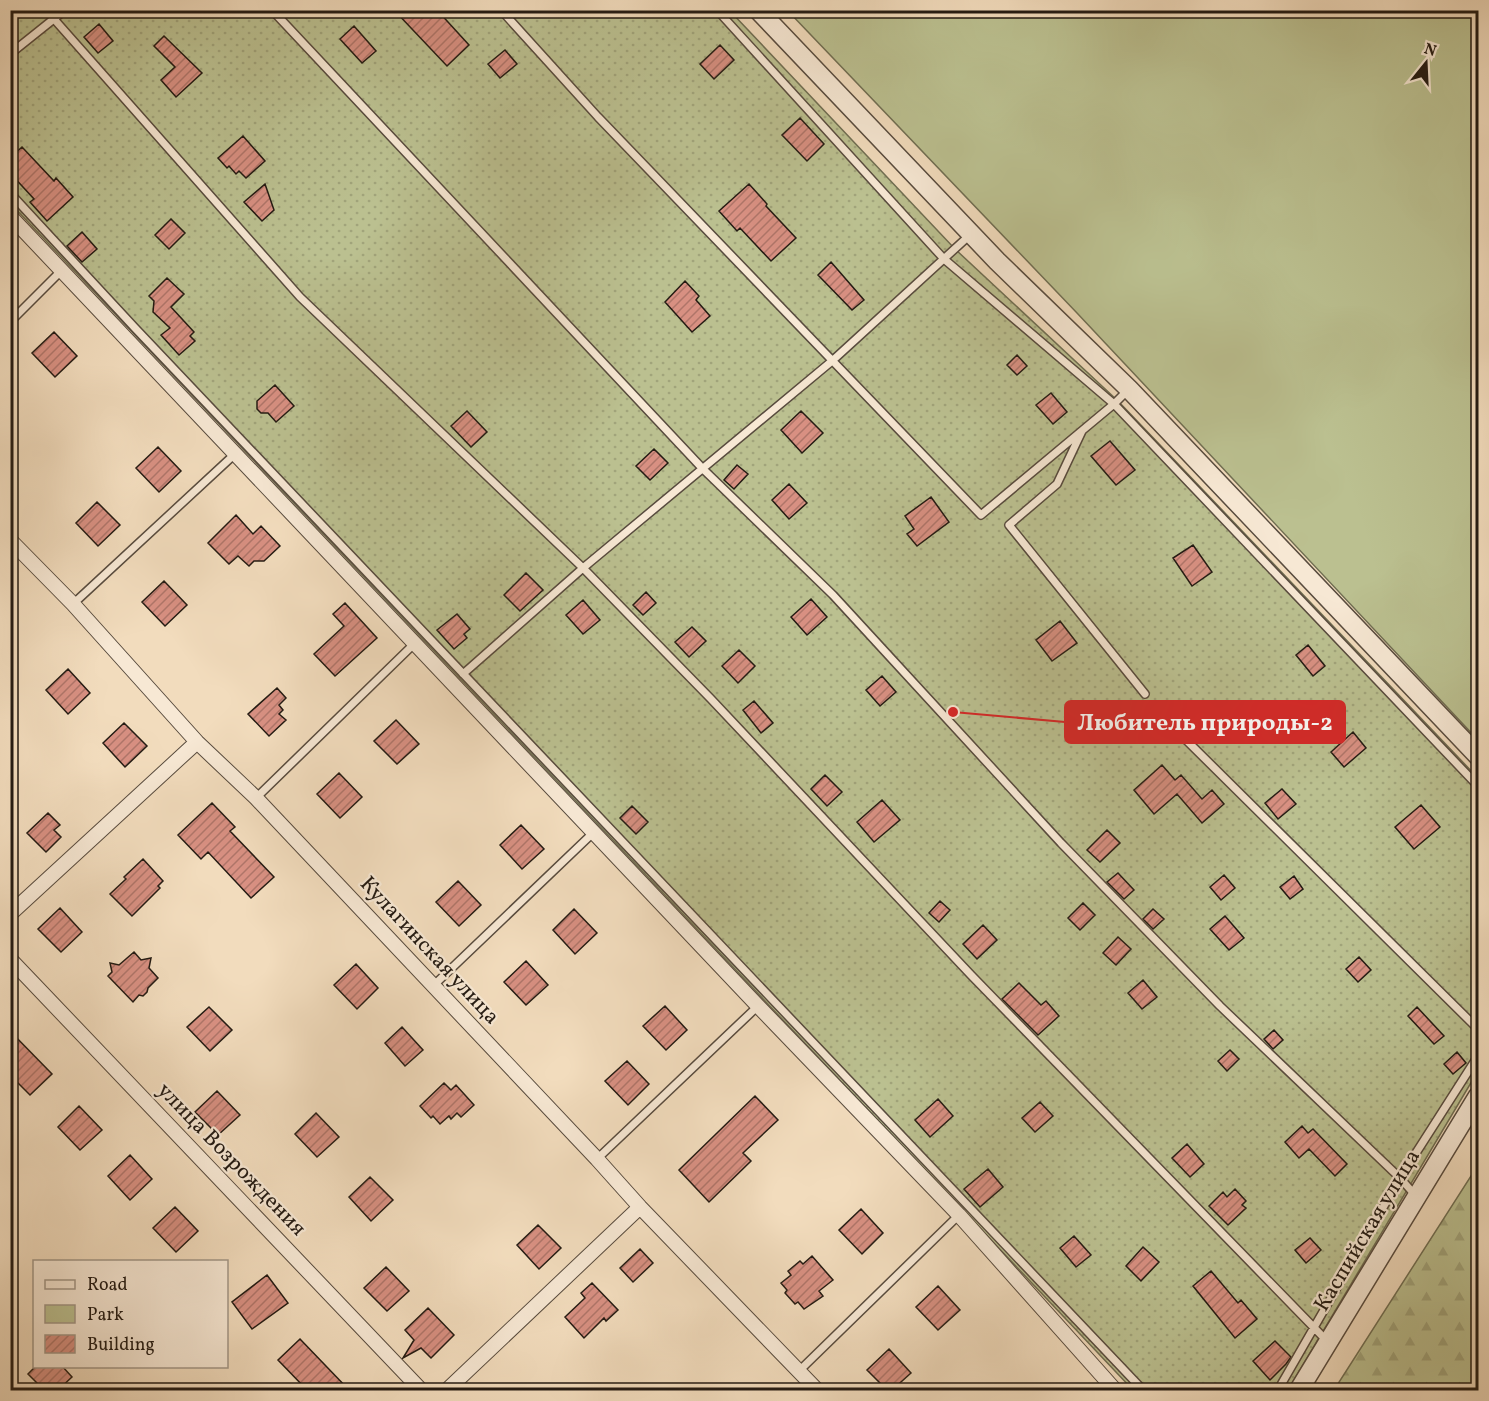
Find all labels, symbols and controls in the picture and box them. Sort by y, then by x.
north arrow [1396,33,1456,93]
text: N [1421,38,1439,63]
callout: Любитель природы-2 [1065,701,1345,743]
text: Любитель природы-2 [1077,707,1333,741]
street label: Кулагинская улица [352,870,506,1032]
street label: улица Возрождения [149,1076,313,1244]
street label: Каспийская улица [1307,1144,1429,1318]
legend [33,1260,228,1368]
text: Road [87,1273,128,1298]
text: Park [87,1303,124,1328]
text: Building [87,1333,155,1358]

